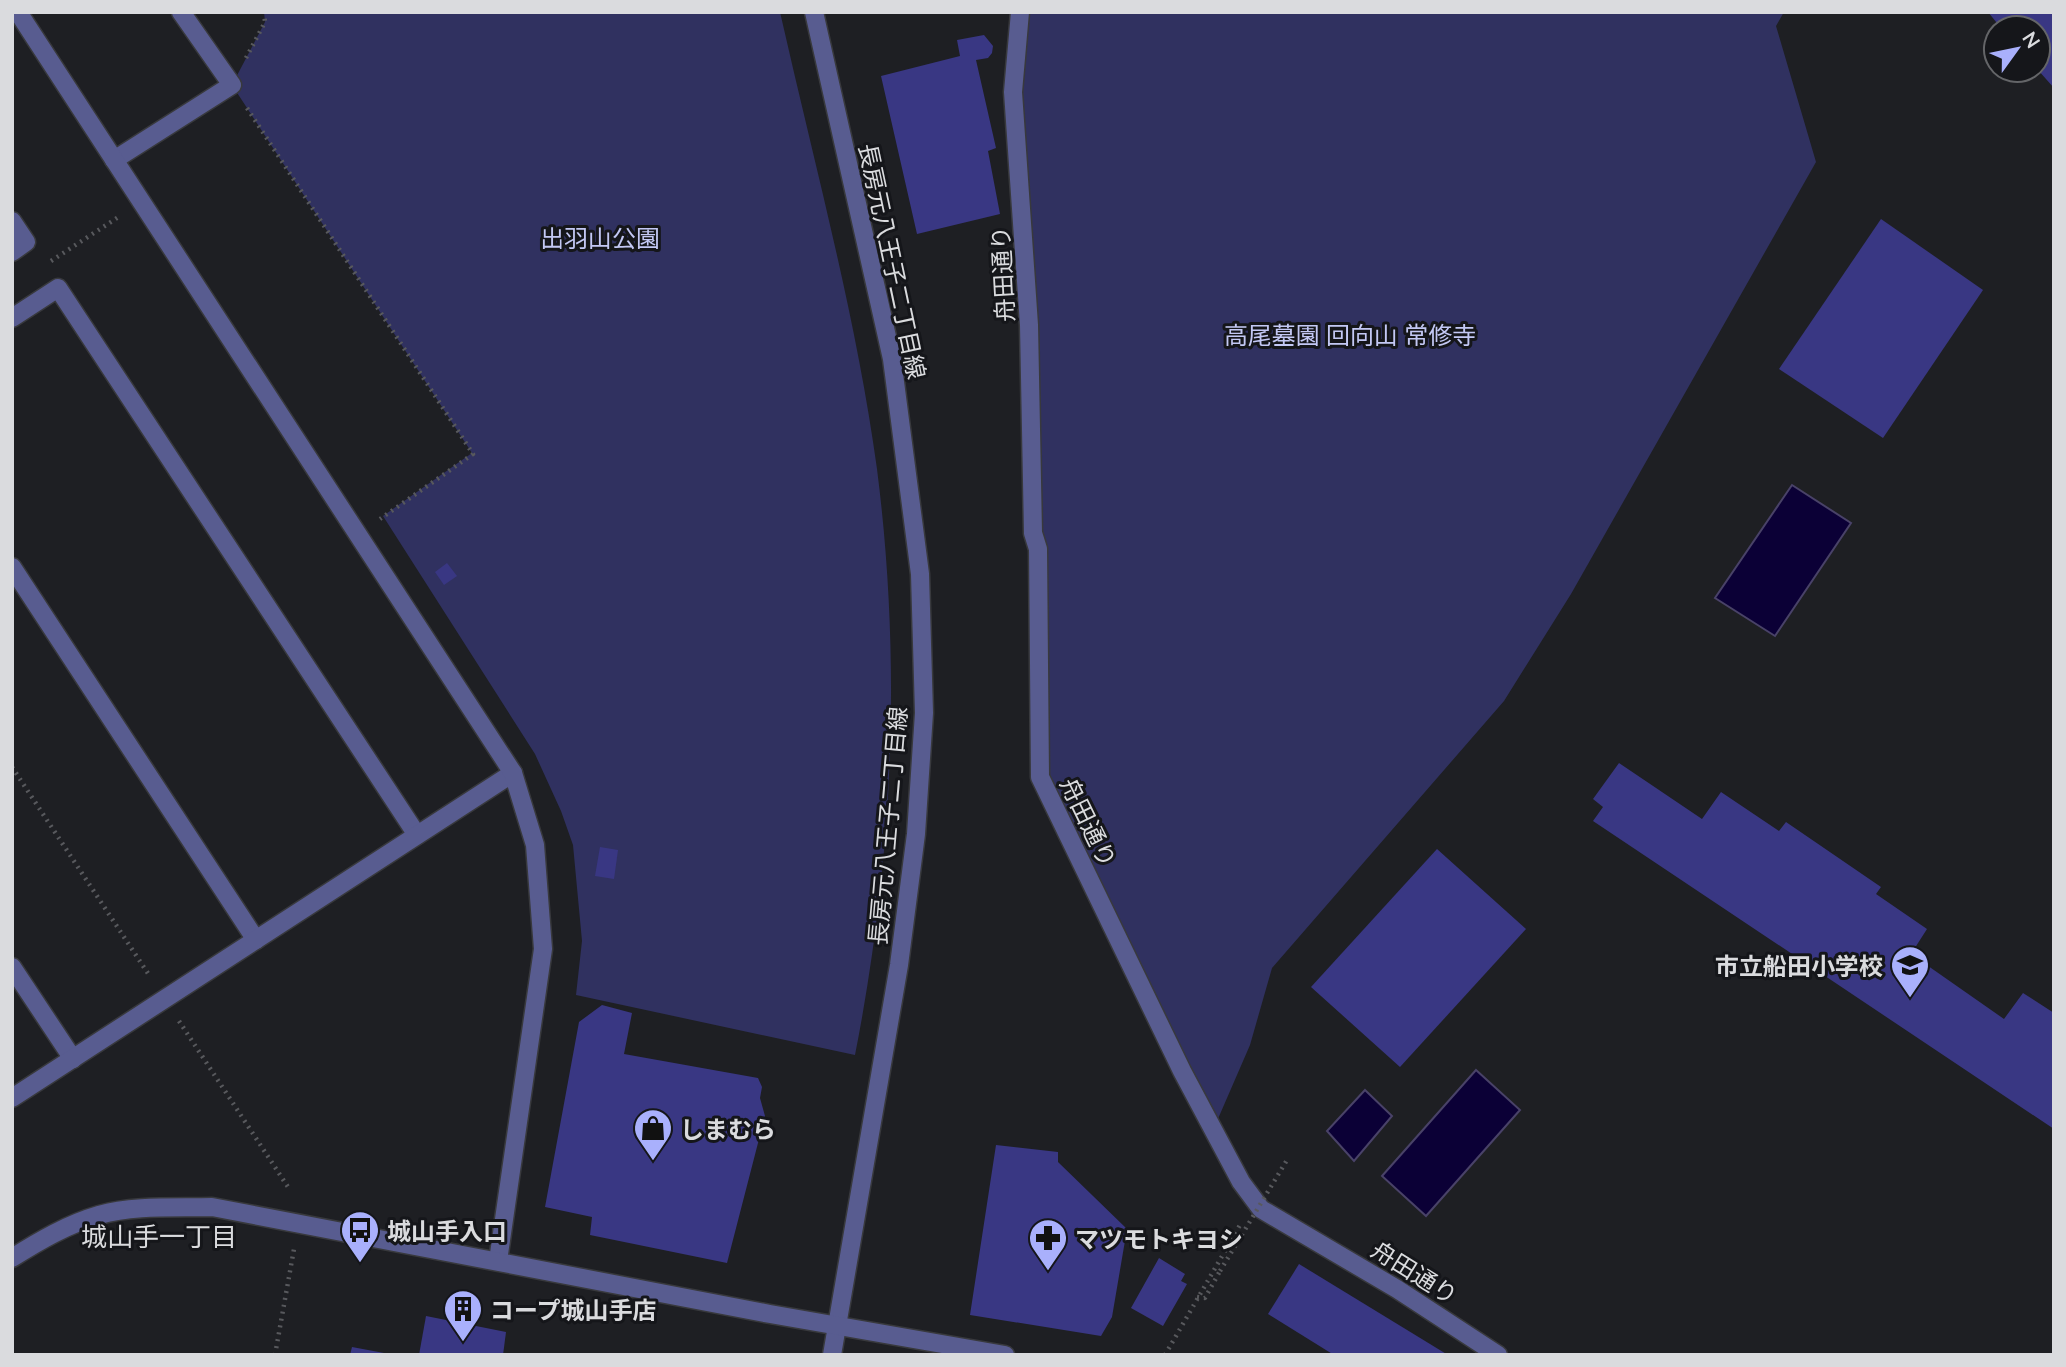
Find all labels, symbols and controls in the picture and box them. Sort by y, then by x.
north arrow [1982,14,2052,84]
text: N [2018,27,2045,52]
street label: 長房元八王子二丁目線 [854,141,932,381]
park label: 出羽山公園 [540,223,660,252]
street label: 舟田通り [985,225,1019,323]
park label: 高尾墓園 回向山 常修寺 [1224,320,1476,349]
street label: 長房元八王子二丁目線 [862,705,912,947]
street label: 舟田通り [1055,773,1123,871]
school or university icon: 市立船田小学校 [1889,944,1931,999]
place label: 市立船田小学校 [1715,951,1883,980]
shop icon: しまむら [632,1107,674,1162]
place label: しまむら [680,1114,776,1143]
bus stop icon: 城山手入口 [339,1209,381,1264]
place label: 城山手入口 [387,1216,507,1245]
pharmacy icon: マツモトキヨシ [1027,1217,1069,1272]
district label: 城山手一丁目 [81,1220,237,1252]
place label: マツモトキヨシ [1075,1224,1243,1253]
street label: 舟田通り [1367,1234,1463,1310]
building icon: コープ城山手店 [442,1288,484,1343]
place label: コープ城山手店 [490,1295,657,1324]

